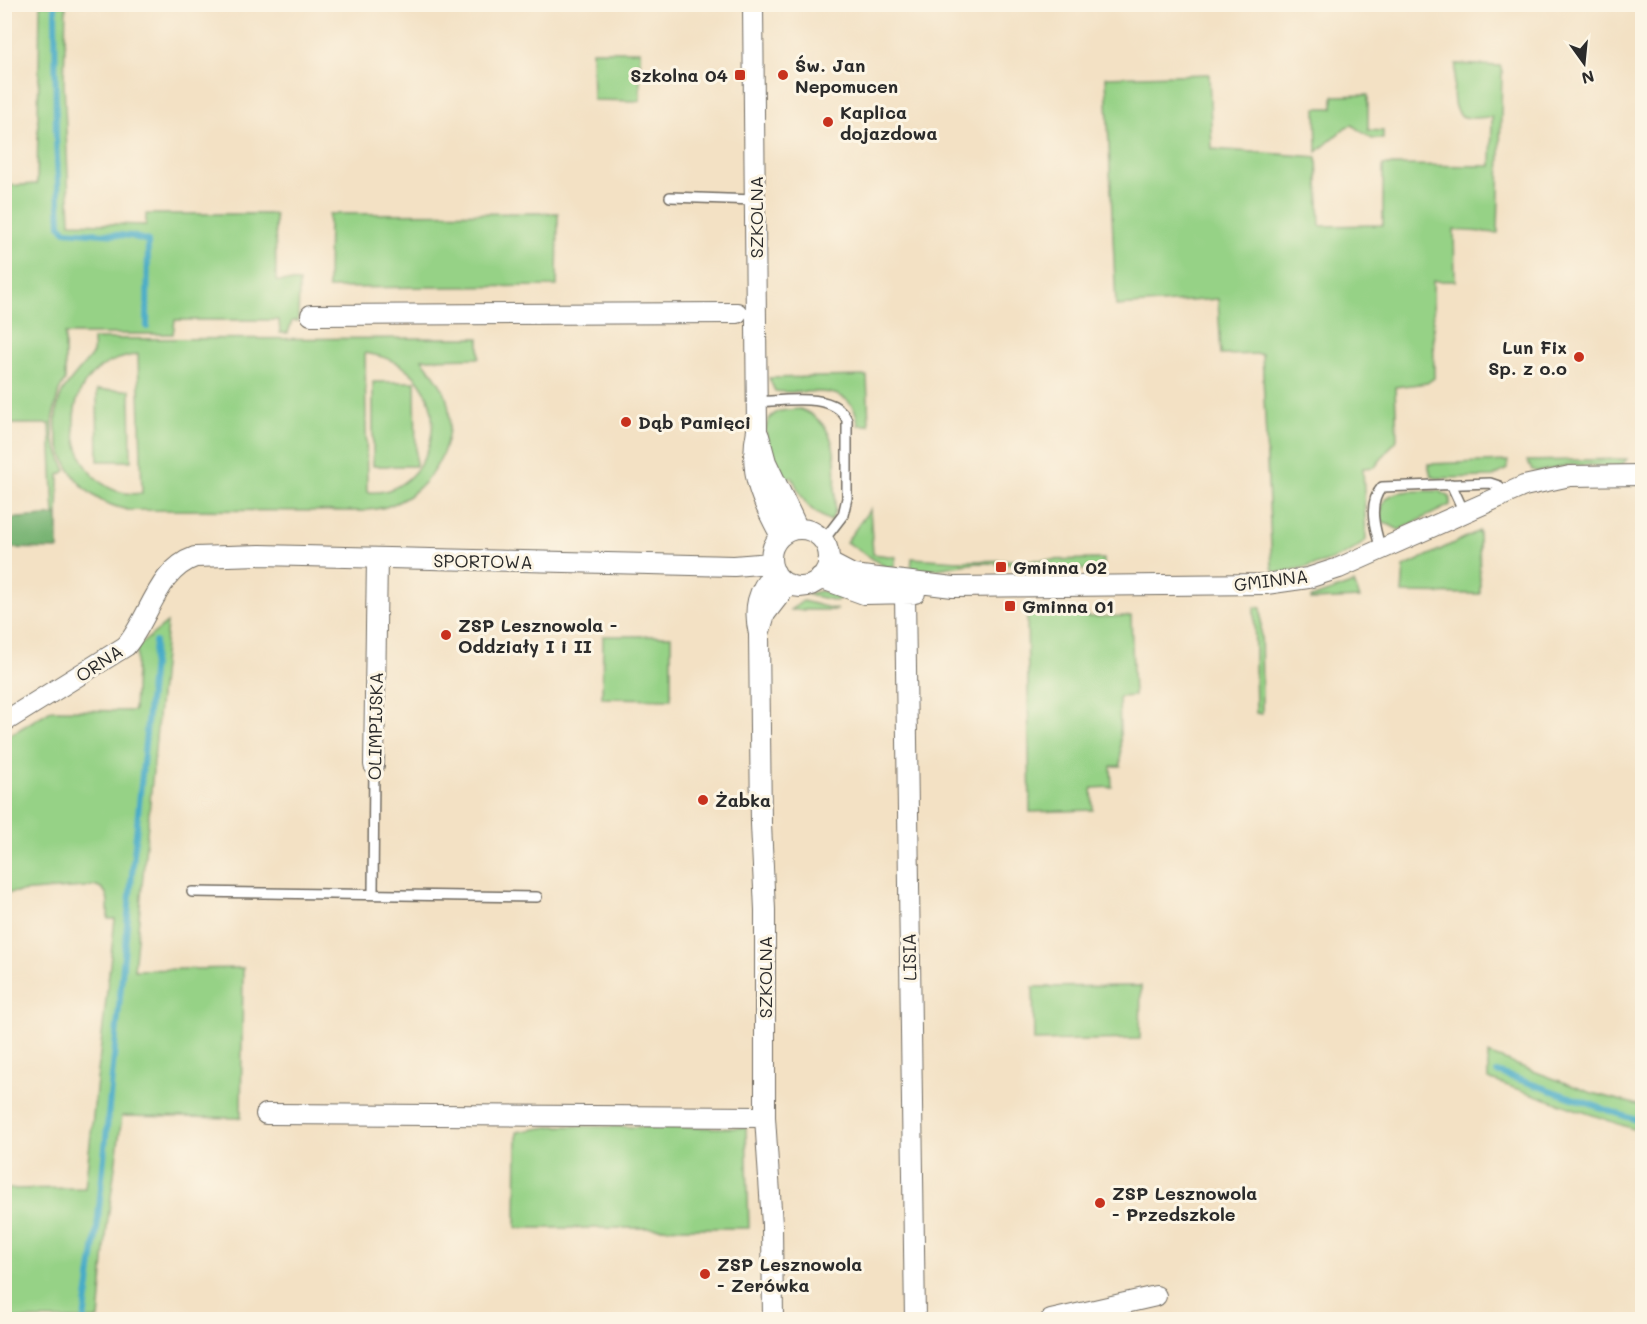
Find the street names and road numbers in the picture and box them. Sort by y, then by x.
street label: SZKOLNA [744,176,768,258]
street label: SPORTOWA [433,548,533,574]
street label: GMINNA [1233,564,1309,596]
street label: ORNA [71,639,127,687]
street label: OLIMPIJSKA [362,672,388,780]
street label: LISIA [897,933,921,981]
street label: SZKOLNA [753,936,777,1018]

